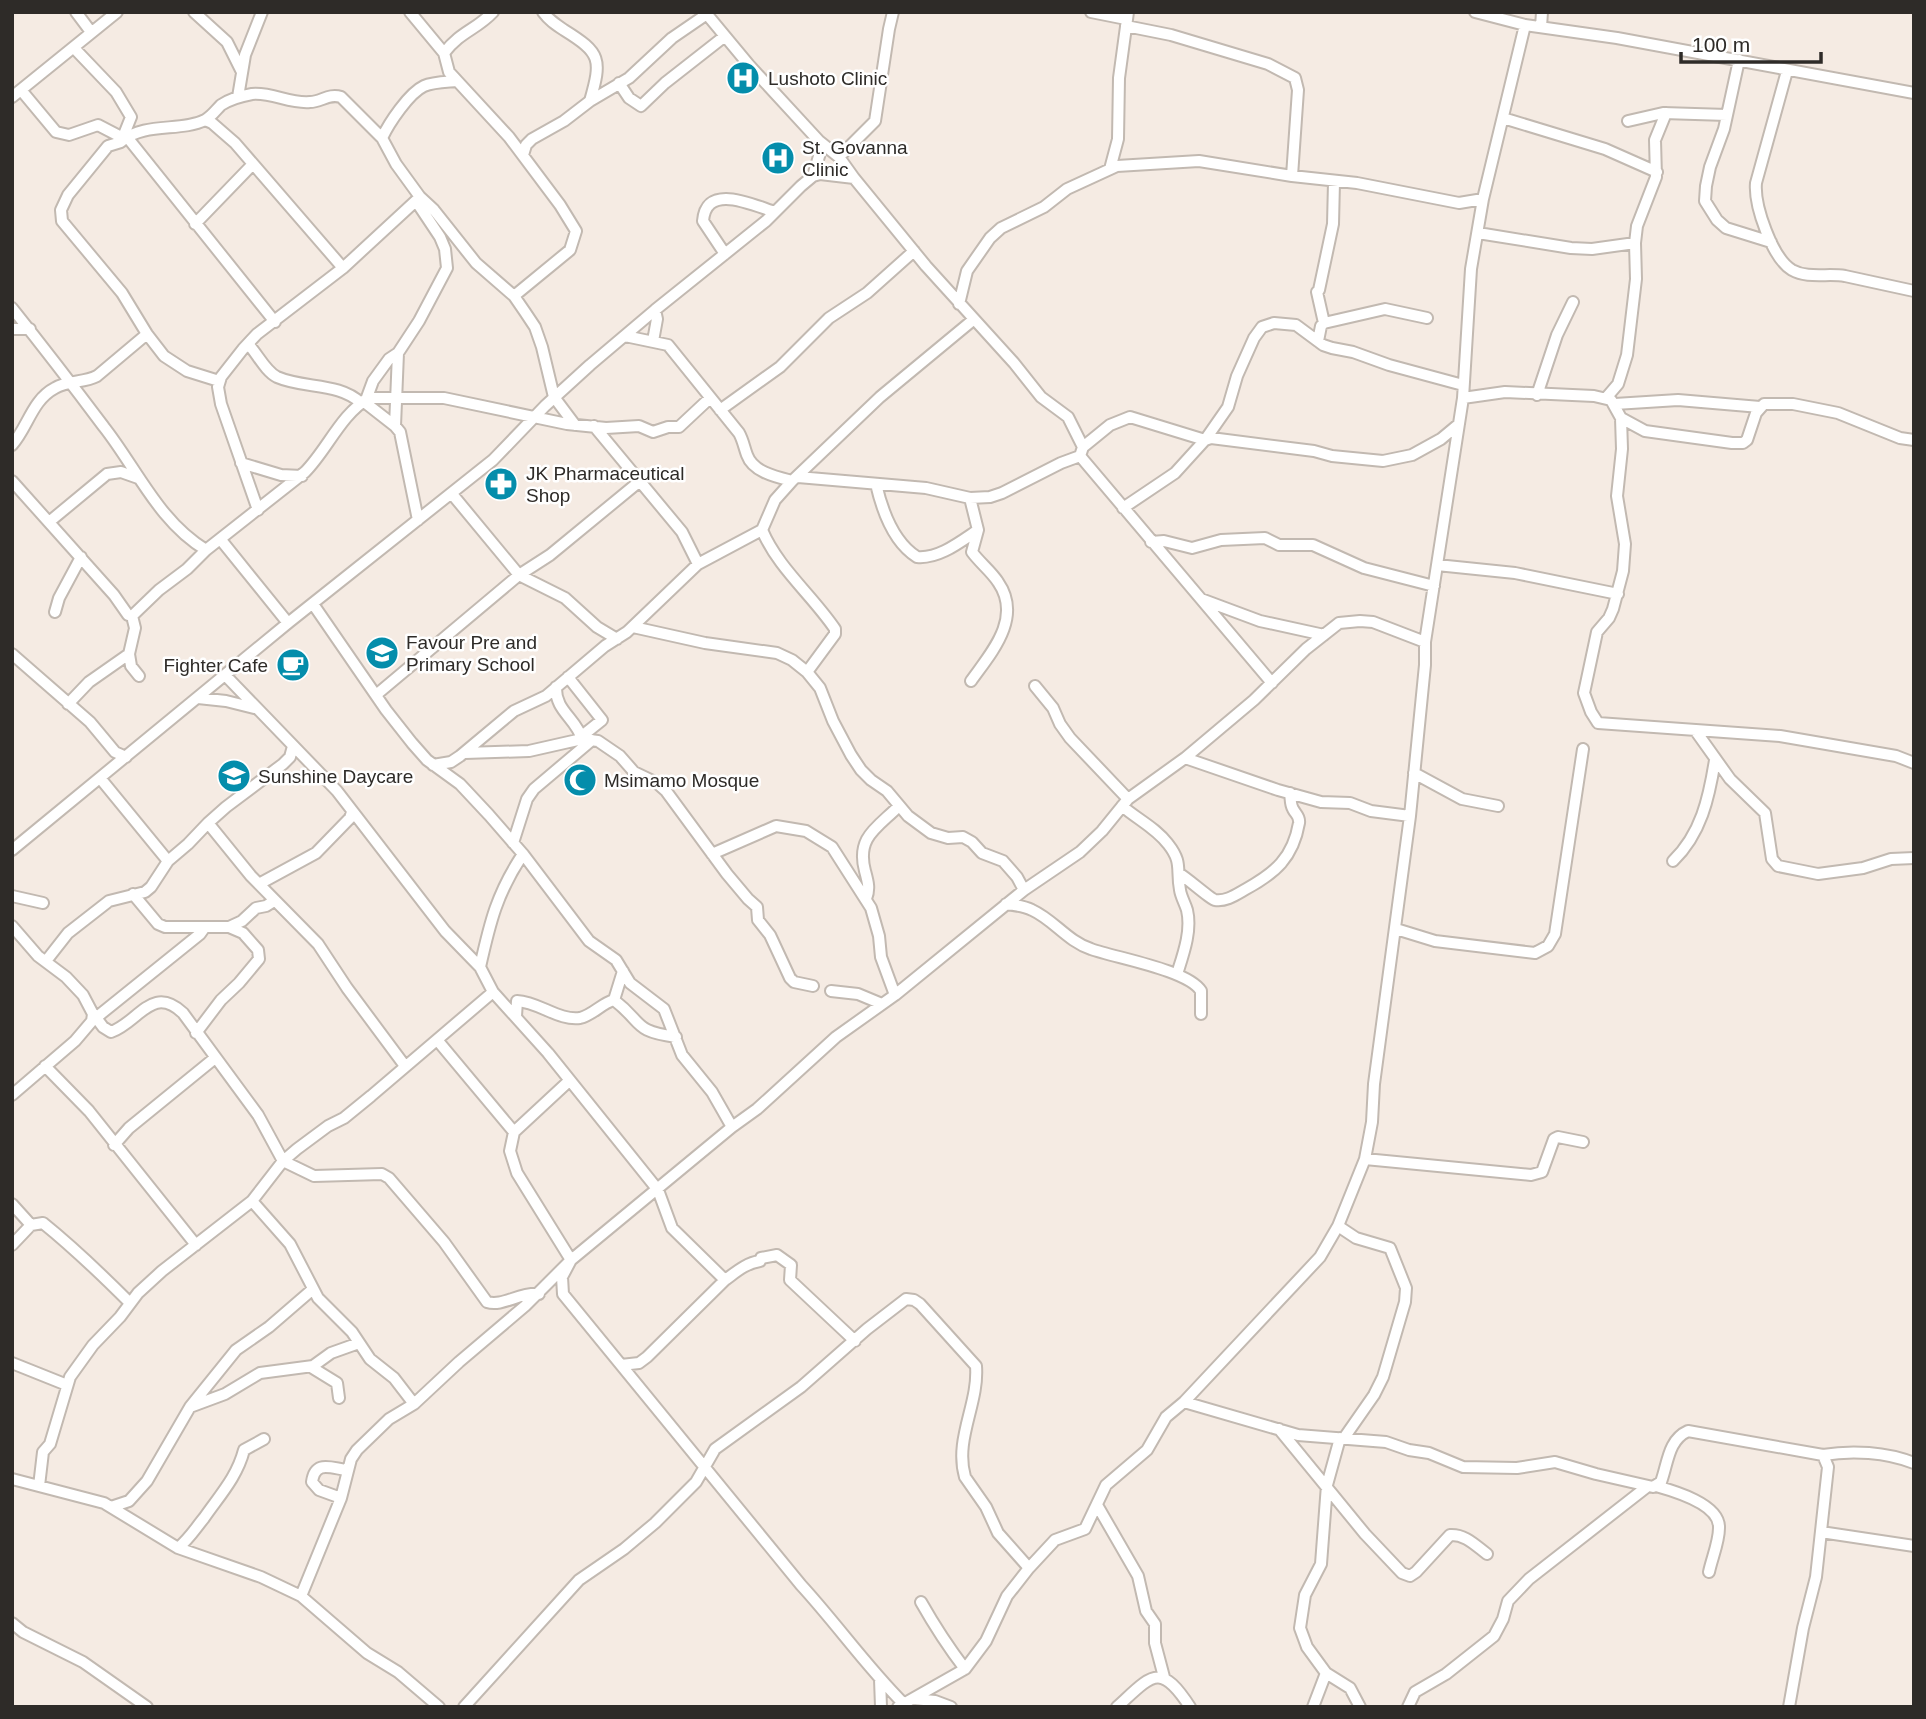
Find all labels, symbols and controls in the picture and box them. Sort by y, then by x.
scale bar [1681,21,1821,65]
text: 100 m [1692,33,1750,56]
hospital icon: Lushoto Clinic [724,59,762,97]
place label: Lushoto Clinic [768,68,887,89]
place label: St. Govanna Clinic [802,137,908,180]
hospital icon: St. Govanna Clinic [759,139,797,177]
place label: JK Pharmaceutical Shop [526,463,684,506]
pharmacy icon: JK Pharmaceutical Shop [482,465,520,503]
place label: Favour Pre and Primary School [406,632,537,675]
school or university icon: Favour Pre and Primary School [363,634,401,672]
cafe icon: Fighter Cafe [274,646,312,684]
place label: Fighter Cafe [163,655,268,676]
school or university icon: Sunshine Daycare [215,757,253,795]
mosque icon: Msimamo Mosque [561,761,599,799]
place label: Sunshine Daycare [258,766,413,787]
place label: Msimamo Mosque [604,770,759,791]

